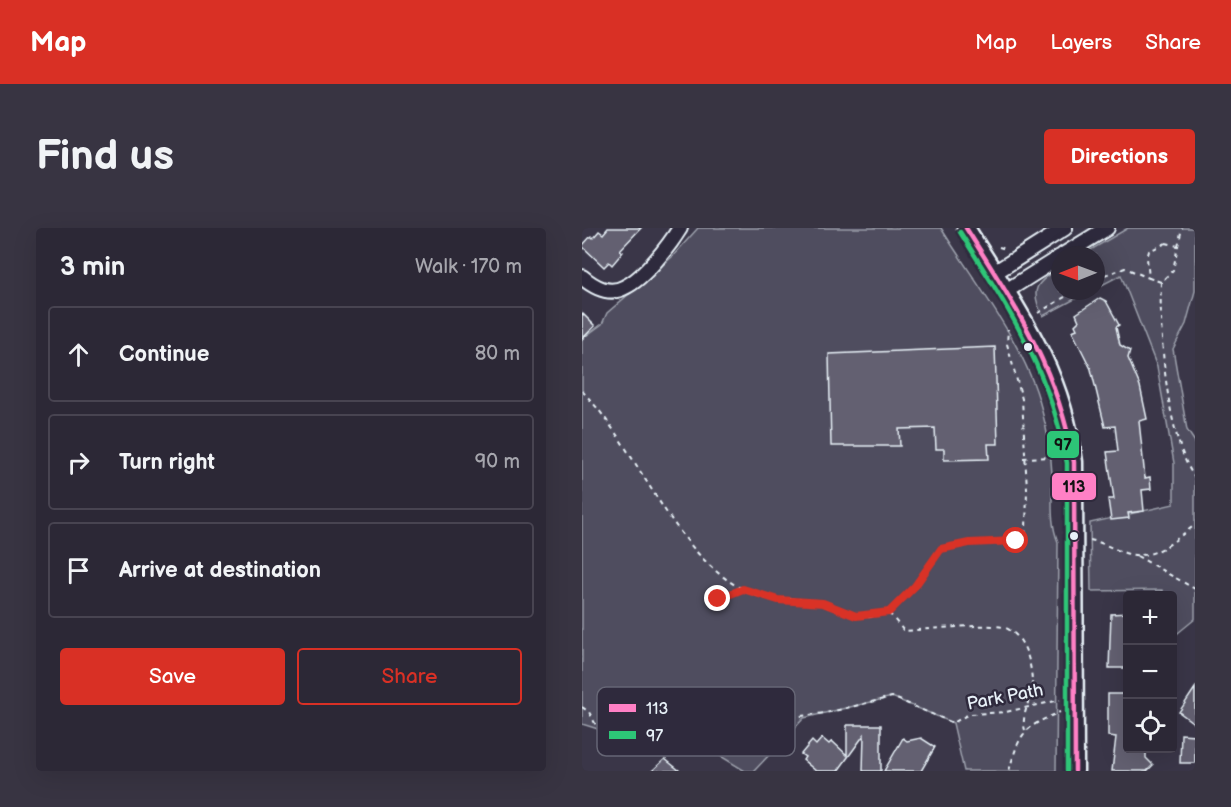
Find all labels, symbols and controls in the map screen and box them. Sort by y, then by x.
text: Map [30,26,86,59]
text: Map [975,30,1017,55]
text: Layers [1050,30,1112,55]
text: Share [1145,30,1201,55]
button: Directions [1044,129,1195,184]
text: Find us [36,131,174,182]
north arrow [1051,246,1105,300]
text: 3 min [60,252,125,283]
text: Walk · 170 m [415,255,522,279]
icon: ahead [62,338,95,371]
text: Continue [119,341,209,368]
unlabelled marker [1022,341,1034,353]
text: 80 m [475,342,520,366]
line badge: 97 [1046,430,1080,459]
text: 97 [1054,436,1072,455]
icon: right [62,446,95,479]
text: Turn right [119,449,215,476]
text: 90 m [475,450,520,474]
line badge: 113 [1051,472,1097,501]
text: 113 [1063,478,1085,497]
route start [1002,527,1028,553]
unlabelled marker [1068,530,1080,542]
icon: arrive [62,554,95,587]
text: Arrive at destination [119,557,321,584]
route end [704,585,730,611]
map controls [1123,591,1177,753]
button: + [1123,591,1177,645]
button: − [1123,645,1177,699]
button: Save [60,648,285,705]
button: Share [297,648,522,705]
street label: Park Path [965,679,1045,715]
legend [597,687,795,756]
button: locate [1123,699,1177,753]
text: 113 [646,700,668,719]
text: 97 [646,727,663,746]

